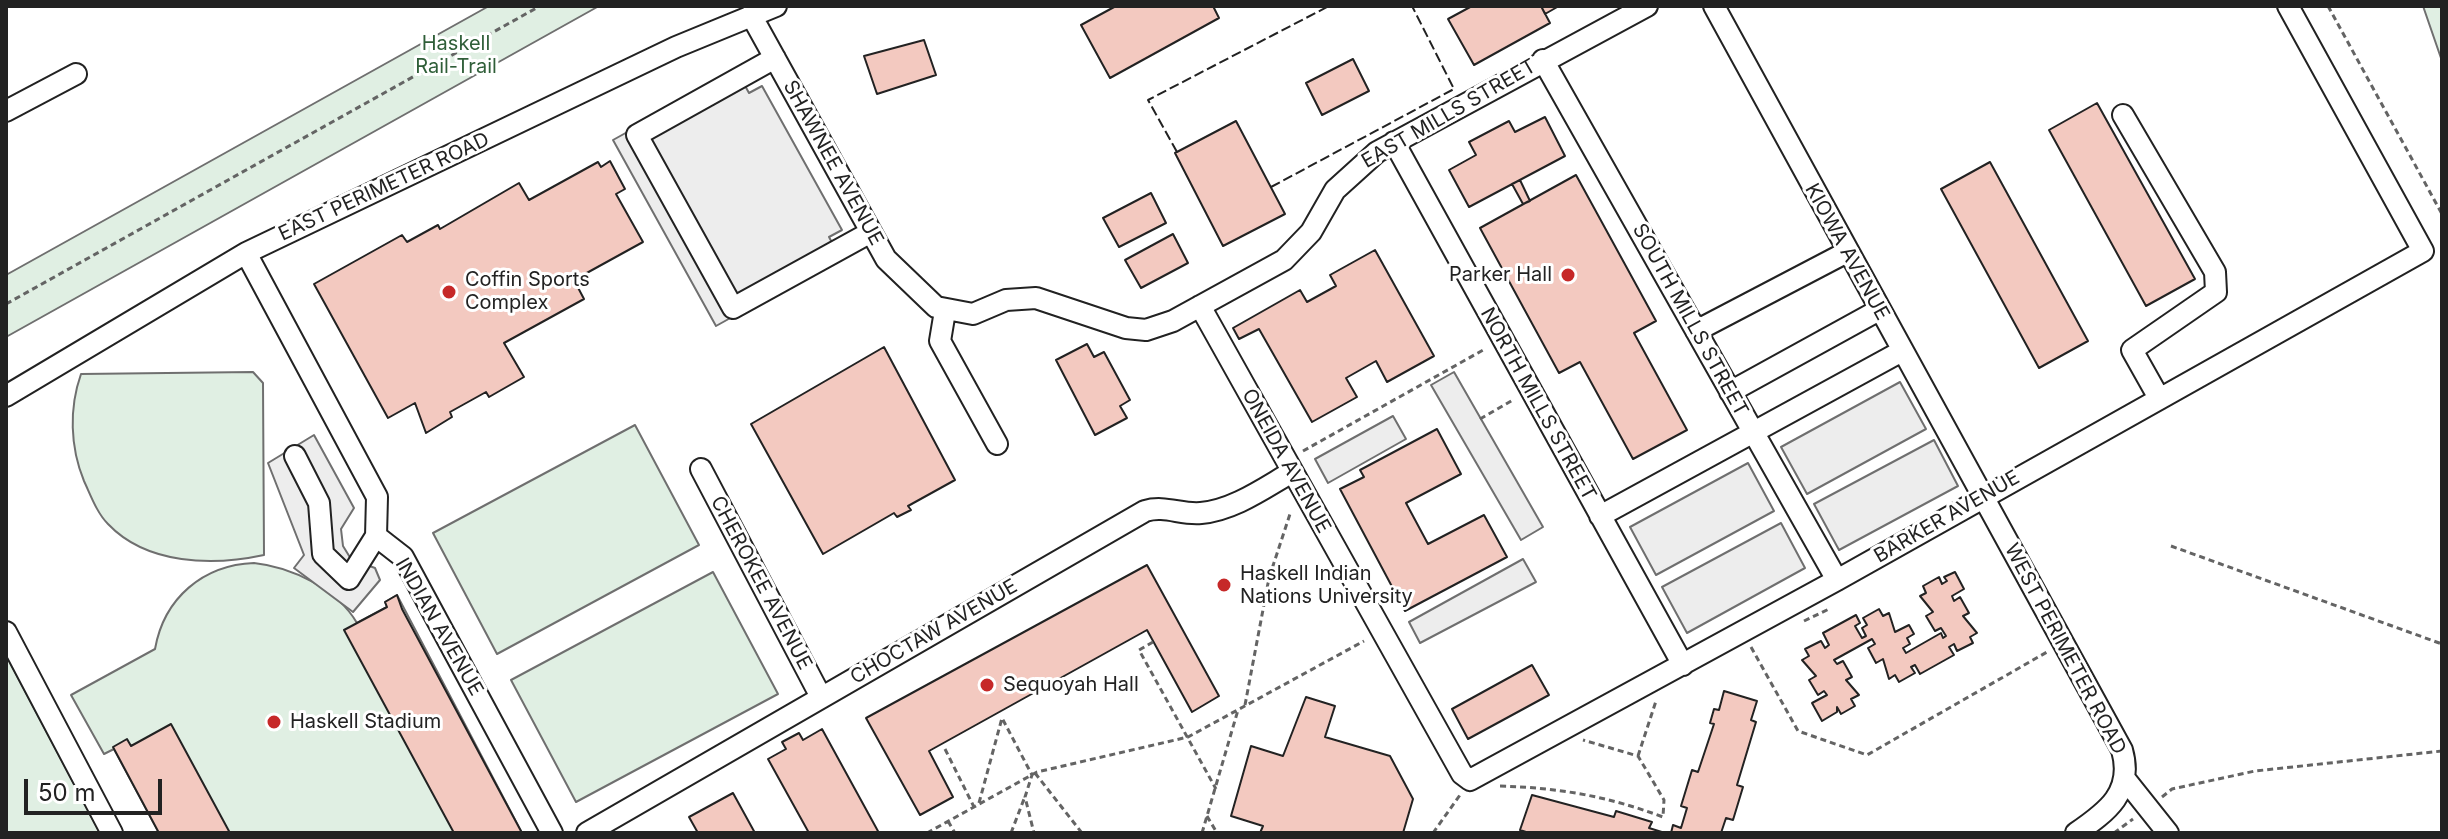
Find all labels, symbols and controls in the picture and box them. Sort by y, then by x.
park label: Haskell Rail-Trail [415,32,497,79]
street label: EAST MILLS STREET [1358,54,1540,174]
street label: SHAWNEE AVENUE [778,76,888,250]
street label: EAST PERIMETER ROAD [275,128,493,246]
street label: KIOWA AVENUE [1800,180,1894,324]
street label: SOUTH MILLS STREET [1627,220,1753,420]
place label: Parker Hall [1449,263,1552,287]
marker: Parker Hall [1559,266,1577,284]
place label: Coffin Sports Complex [465,268,590,315]
marker: Coffin Sports Complex [440,283,458,301]
street label: NORTH MILLS STREET [1475,303,1601,505]
street label: ONEIDA AVENUE [1236,385,1336,537]
street label: BARKER AVENUE [1870,466,2024,568]
street label: CHEROKEE AVENUE [705,492,817,674]
street label: WEST PERIMETER ROAD [1999,539,2131,759]
street label: INDIAN AVENUE [390,554,488,700]
place label: Haskell Indian Nations University [1240,562,1413,609]
street label: CHOCTAW AVENUE [846,574,1022,690]
marker: Haskell Indian Nations University [1215,576,1233,594]
place label: Sequoyah Hall [1003,673,1139,697]
marker: Sequoyah Hall [978,676,996,694]
place label: Haskell Stadium [290,710,441,734]
marker: Haskell Stadium [265,713,283,731]
scale bar [28,763,166,813]
text: 50 m [38,778,96,807]

